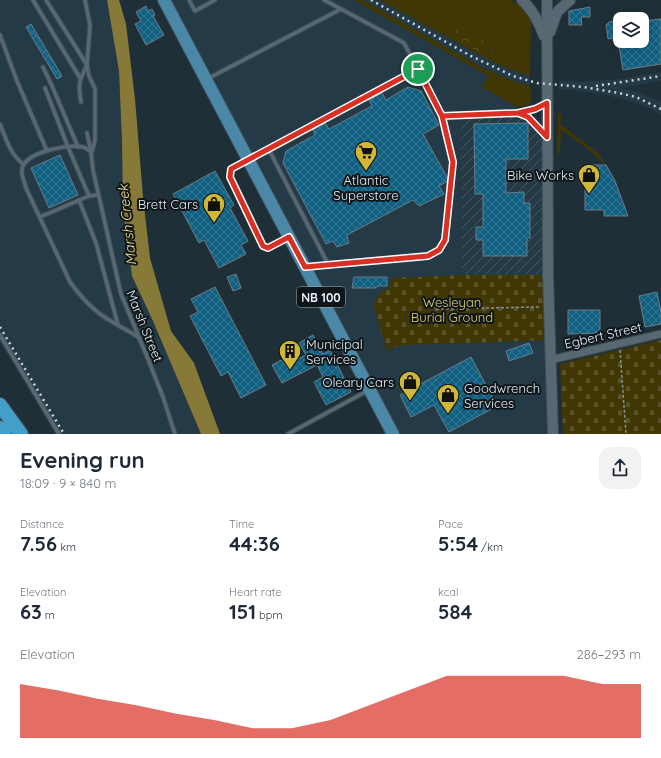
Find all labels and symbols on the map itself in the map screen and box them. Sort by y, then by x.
pin [401,52,435,86]
supermarket icon: Atlantic Superstore [353,139,379,172]
shop icon: Bike Works [576,162,602,195]
place label: Bike Works [507,167,574,183]
place label: Atlantic Superstore [333,172,399,203]
water label: Marsh Creek [114,182,140,266]
shop icon: Brett Cars [201,191,227,224]
place label: Brett Cars [138,196,198,212]
road number: NB 100 [297,287,345,307]
street label: Marsh Street [123,288,167,364]
park label: Wesleyan Burial Ground [411,294,493,325]
street label: Egbert Street [563,318,643,352]
place label: Municipal Services [306,336,363,367]
building icon: Municipal Services [277,338,303,371]
shop icon: Oleary Cars [397,369,423,402]
place label: Oleary Cars [322,374,394,390]
place label: Goodwrench Services [464,380,540,411]
shop icon: Goodwrench Services [435,382,461,415]

